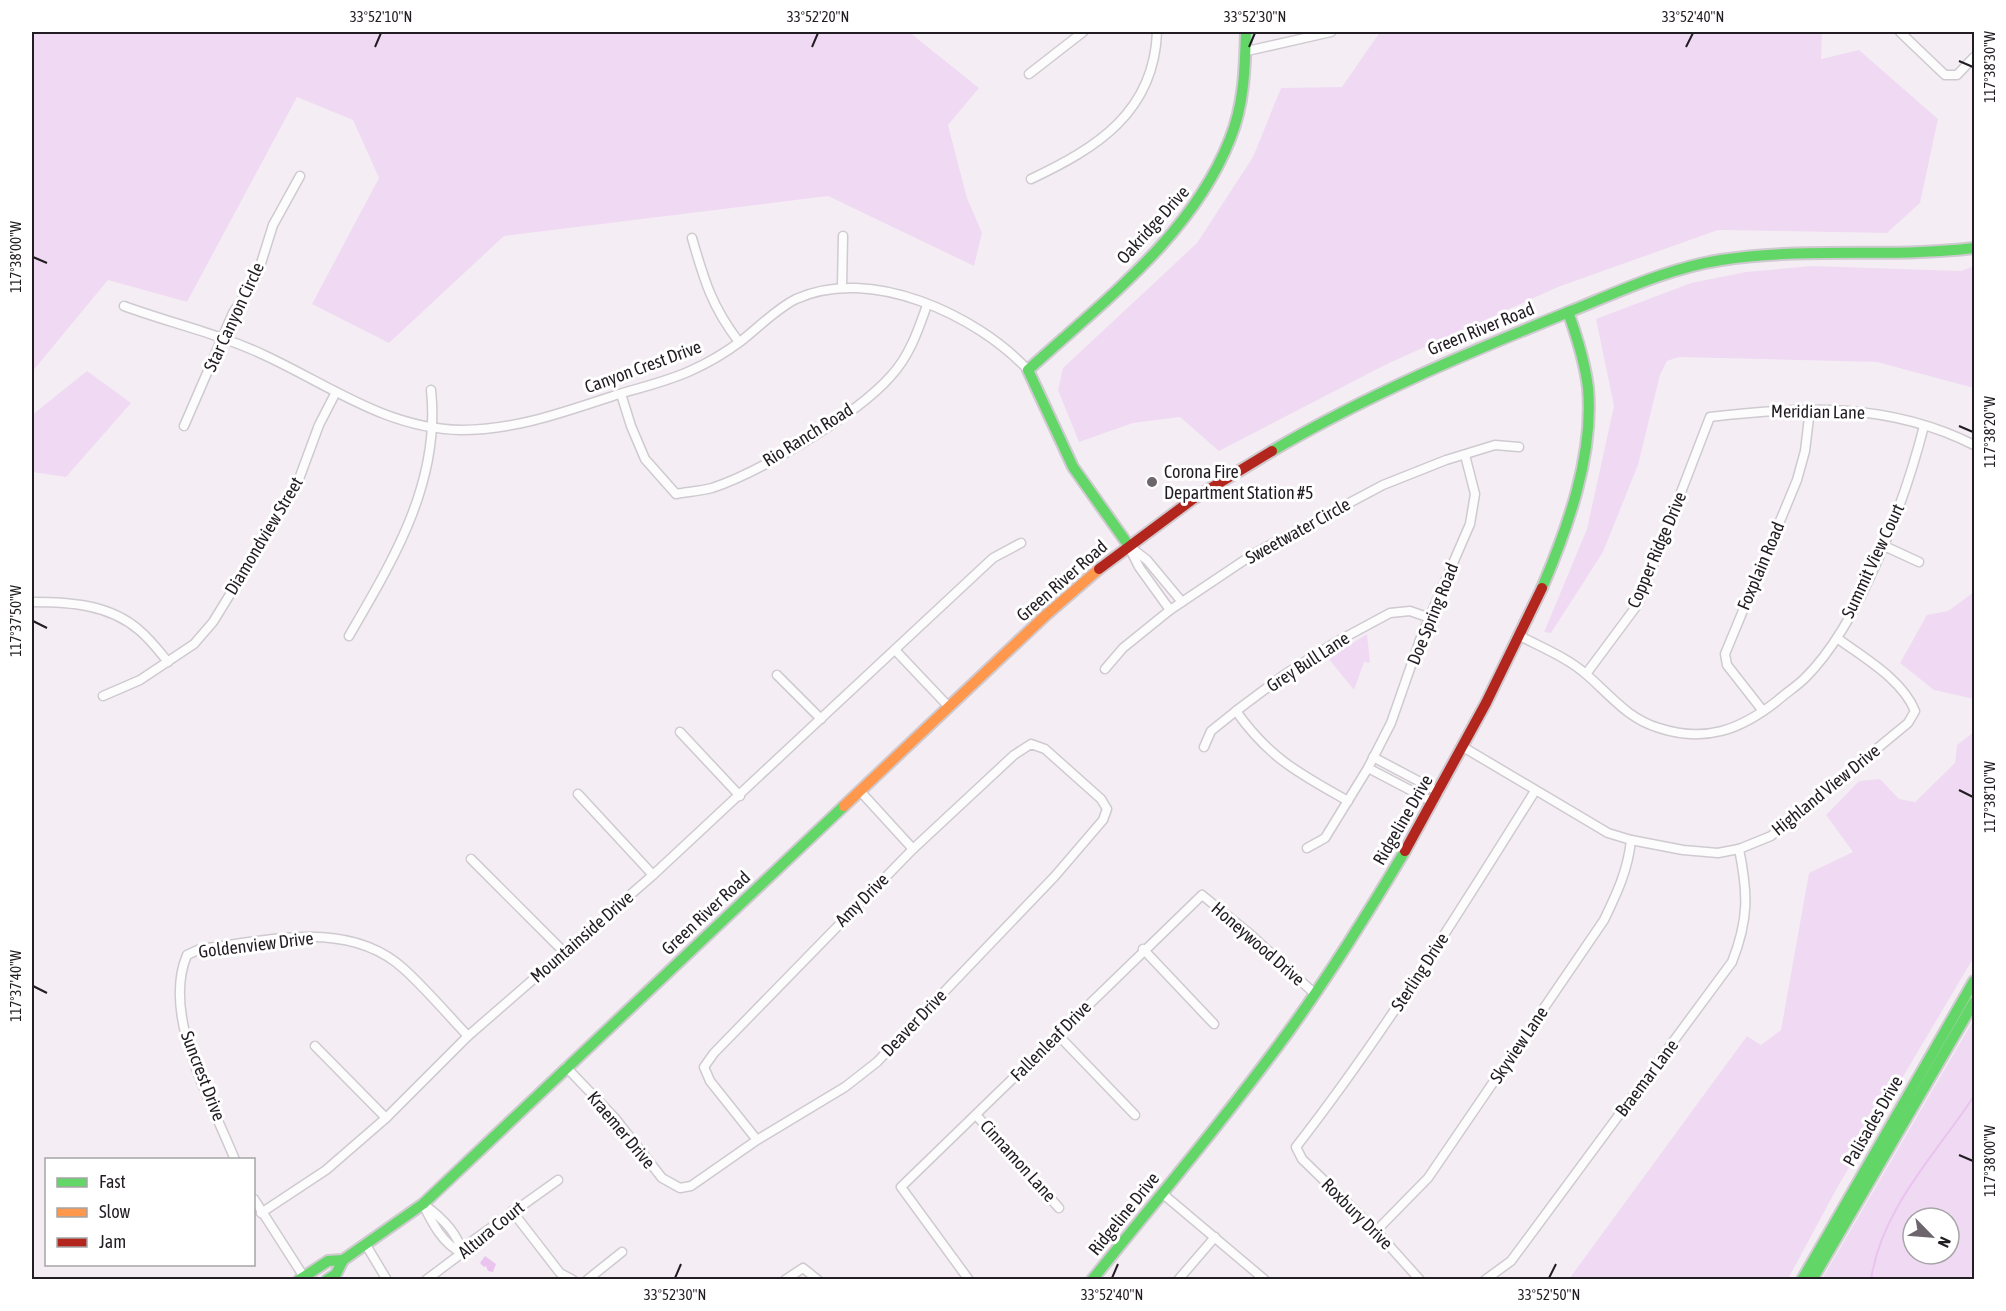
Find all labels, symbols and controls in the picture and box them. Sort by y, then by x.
text: 33°52'10"N [350,8,412,25]
text: 33°52'20"N [787,8,849,25]
text: 33°52'30"N [1224,8,1286,25]
text: 33°52'40"N [1662,8,1724,25]
text: 117°38'30"W [1981,31,1998,103]
street label: Oakridge Drive [1112,181,1193,268]
text: 117°38'00"W [7,221,24,293]
street label: Star Canyon Circle [199,259,268,375]
street label: Green River Road [1424,298,1537,359]
street label: Canyon Crest Drive [582,336,704,397]
text: 117°38'20"W [1981,396,1998,468]
street label: Rio Ranch Road [759,399,857,471]
street label: Meridian Lane [1771,400,1865,423]
place label: Corona Fire Department Station #5 [1164,461,1313,503]
street label: Diamondview Street [220,473,307,598]
marker: Corona Fire Department Station #5 [1145,475,1159,489]
street label: Copper Ridge Drive [1623,489,1690,611]
street label: Sweetwater Circle [1242,493,1354,568]
street label: Summit View Court [1837,500,1908,621]
street label: Foxplain Road [1733,519,1789,613]
street label: Green River Road [1012,536,1111,626]
street label: Doe Spring Road [1403,560,1463,668]
text: 117°37'50"W [7,585,24,657]
street label: Grey Bull Lane [1263,627,1353,696]
street label: Highland View Drive [1767,740,1884,840]
text: 117°38'10"W [1981,761,1998,833]
street label: Ridgeline Drive [1368,771,1437,868]
street label: Green River Road [657,866,754,959]
street label: Amy Drive [831,869,893,931]
street label: Mountainside Drive [526,886,637,987]
street label: Honeywood Drive [1207,897,1309,990]
street label: Goldenview Drive [197,927,315,962]
street label: Sterling Drive [1387,929,1453,1015]
text: 117°37'40"W [7,950,24,1022]
street label: Deaver Drive [877,985,951,1060]
street label: Fallenleaf Drive [1006,996,1095,1085]
street label: Skyview Lane [1485,1002,1552,1087]
street label: Suncrest Drive [177,1028,230,1123]
street label: Braemar Lane [1611,1035,1682,1121]
street label: Palisades Drive [1838,1072,1907,1170]
street label: Kraemer Drive [583,1087,660,1172]
street label: Cinnamon Lane [976,1115,1061,1206]
text: 117°38'00"W [1981,1125,1998,1197]
legend [45,1158,255,1266]
street label: Ridgeline Drive [1084,1168,1163,1259]
text: Fast [99,1171,126,1192]
street label: Roxbury Drive [1317,1174,1397,1254]
street label: Altura Court [453,1197,528,1263]
text: Slow [99,1201,130,1222]
north arrow [1901,1206,1961,1266]
text: Jam [99,1231,126,1252]
text: N [1934,1234,1955,1250]
text: 33°52'30"N [644,1286,706,1303]
text: 33°52'40"N [1081,1286,1143,1303]
text: 33°52'50"N [1518,1286,1580,1303]

